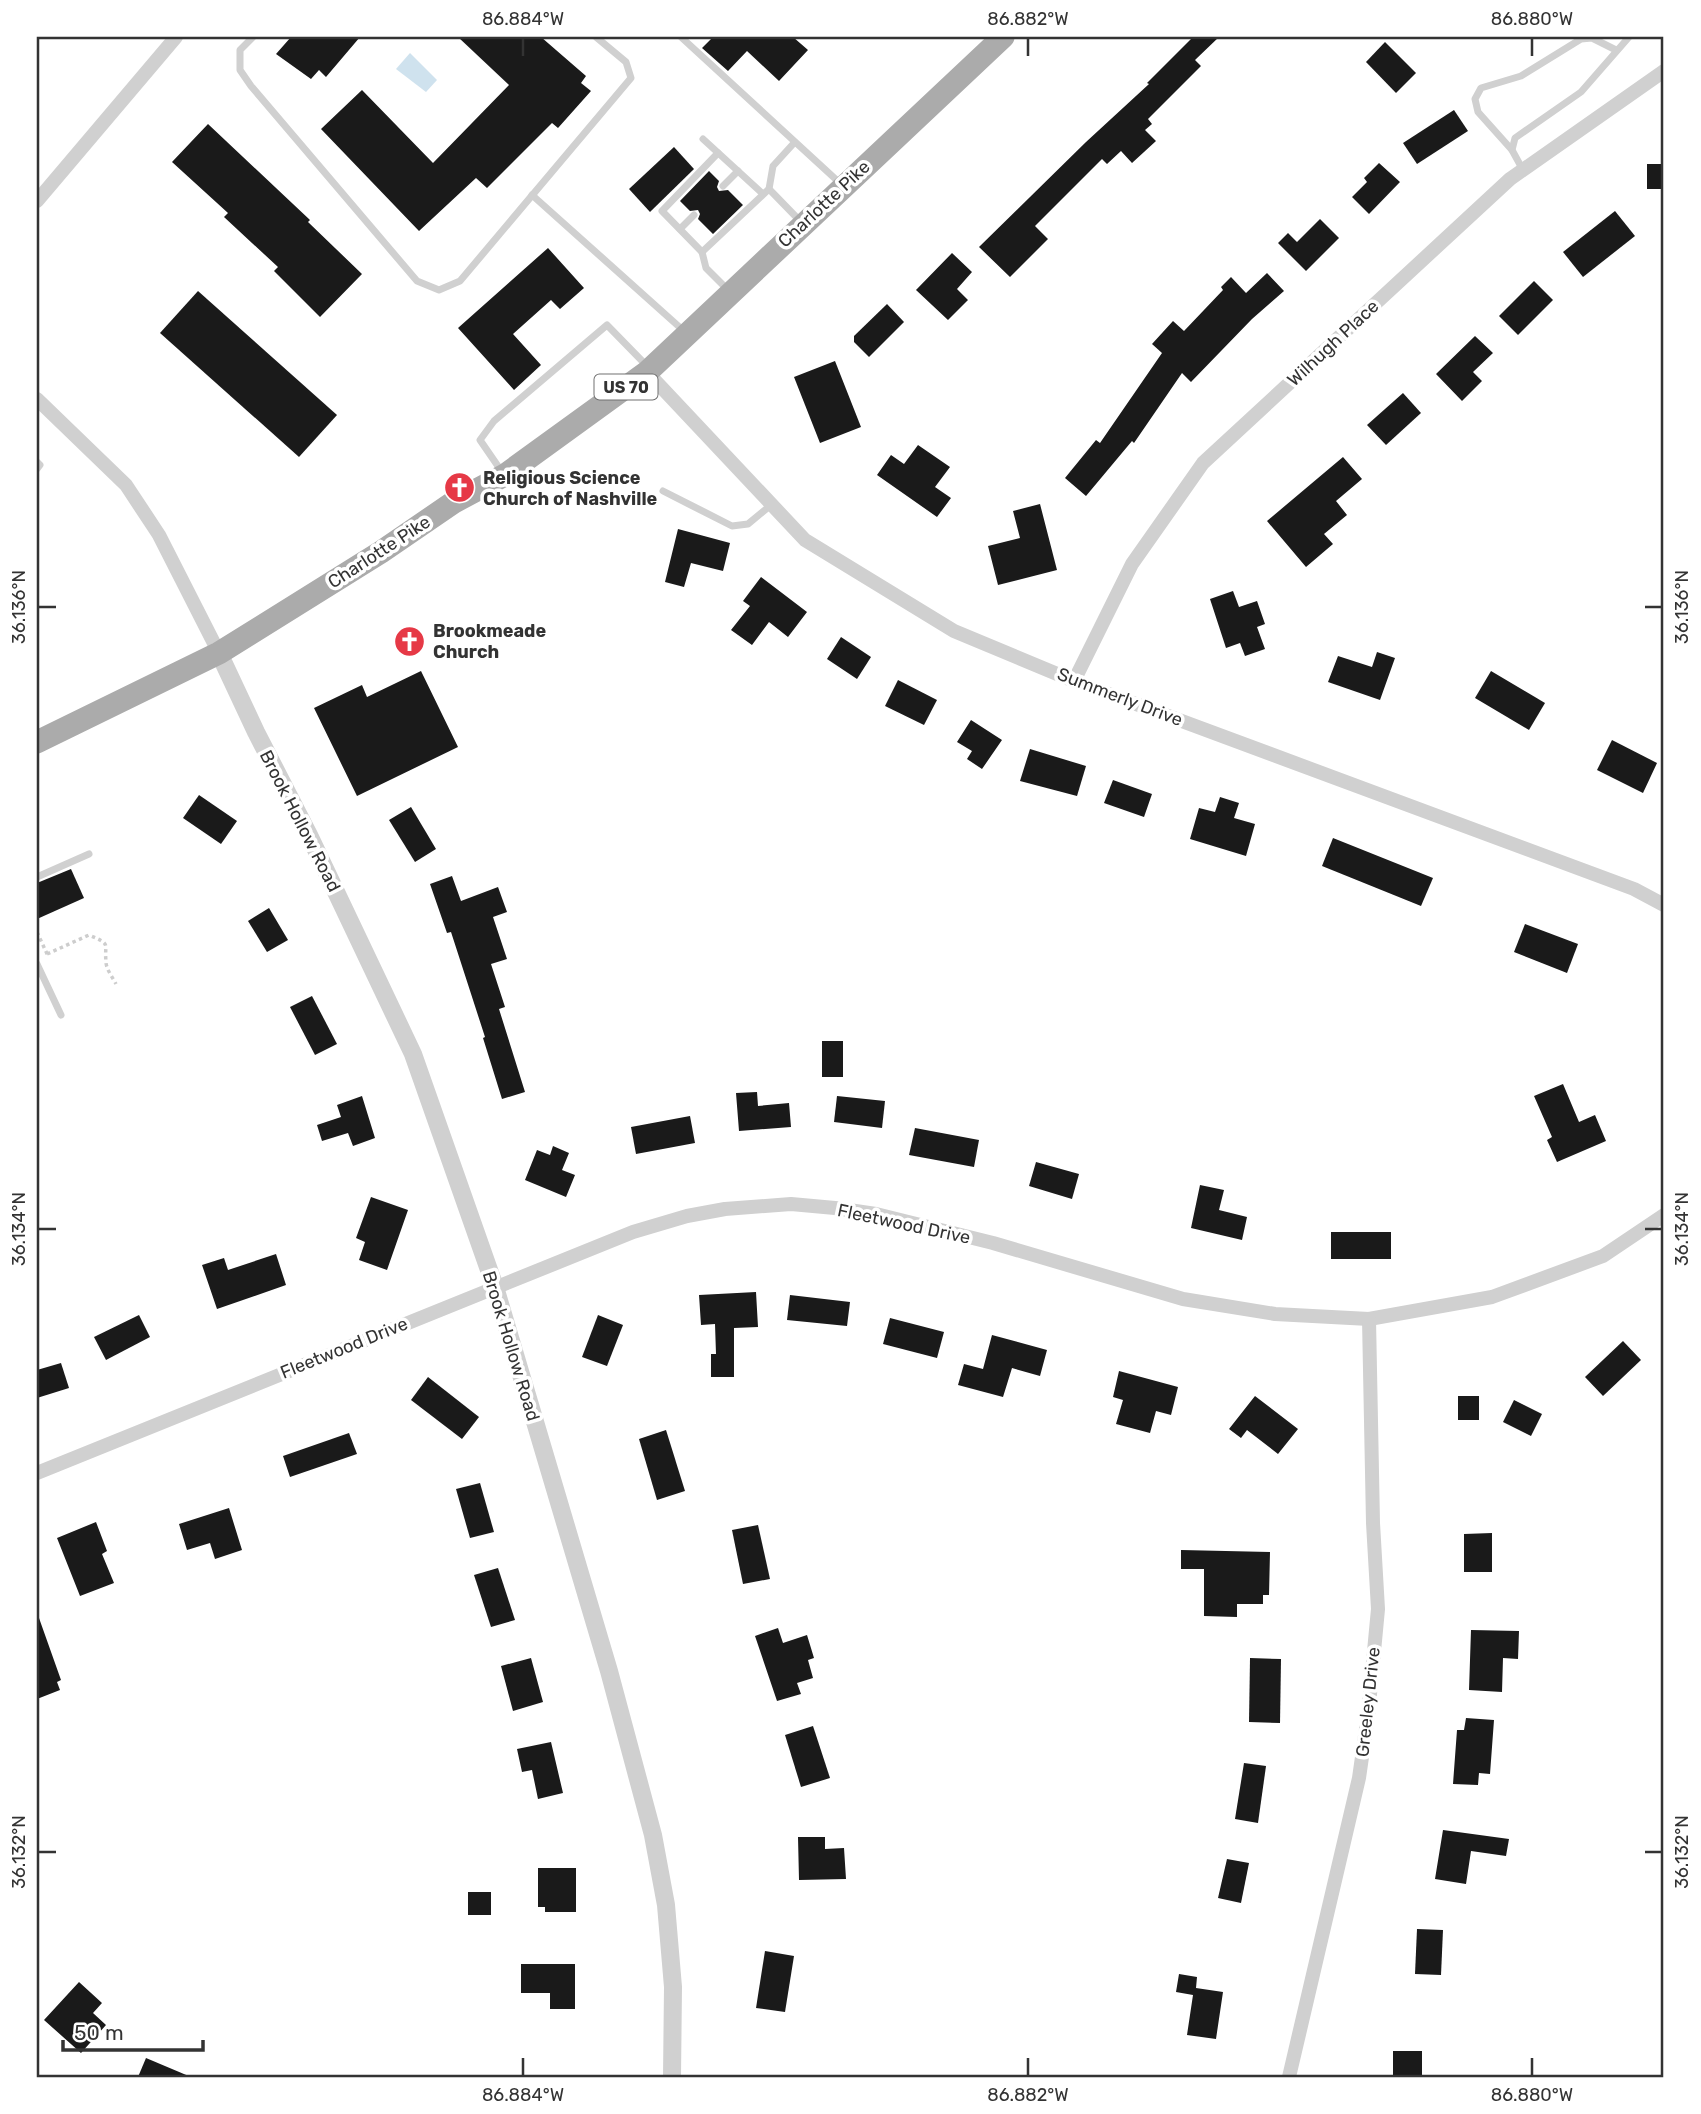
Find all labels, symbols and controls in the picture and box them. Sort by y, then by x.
text: 86.884°W [482,8,564,30]
text: 86.882°W [987,8,1069,30]
text: 86.880°W [1491,8,1573,30]
street label: Charlotte Pike [773,156,875,252]
street label: Wilhugh Place [1283,295,1383,391]
road number: US 70 [594,374,658,400]
place label: Religious Science Church of Nashville [483,467,658,510]
church icon: Religious Science Church of Nashville [443,471,477,505]
street label: Charlotte Pike [324,511,434,593]
text: 36.136°N [8,570,30,644]
text: 36.136°N [1671,570,1693,644]
place label: Brookmeade Church [433,620,546,663]
church icon: Brookmeade Church [393,624,427,658]
street label: Summerly Drive [1054,663,1186,731]
street label: Brook Hollow Road [255,747,345,895]
text: 36.134°N [8,1192,30,1266]
text: 36.134°N [1671,1192,1693,1266]
street label: Fleetwood Drive [836,1199,972,1249]
street label: Brook Hollow Road [478,1268,544,1424]
street label: Fleetwood Drive [277,1312,411,1384]
street label: Greeley Drive [1351,1646,1385,1758]
text: 36.132°N [8,1815,30,1889]
text: 36.132°N [1671,1815,1693,1889]
scale bar [63,2009,203,2053]
text: 50 m [74,2020,124,2045]
text: 86.884°W [482,2084,564,2106]
text: 86.882°W [987,2084,1069,2106]
text: 86.880°W [1491,2084,1573,2106]

